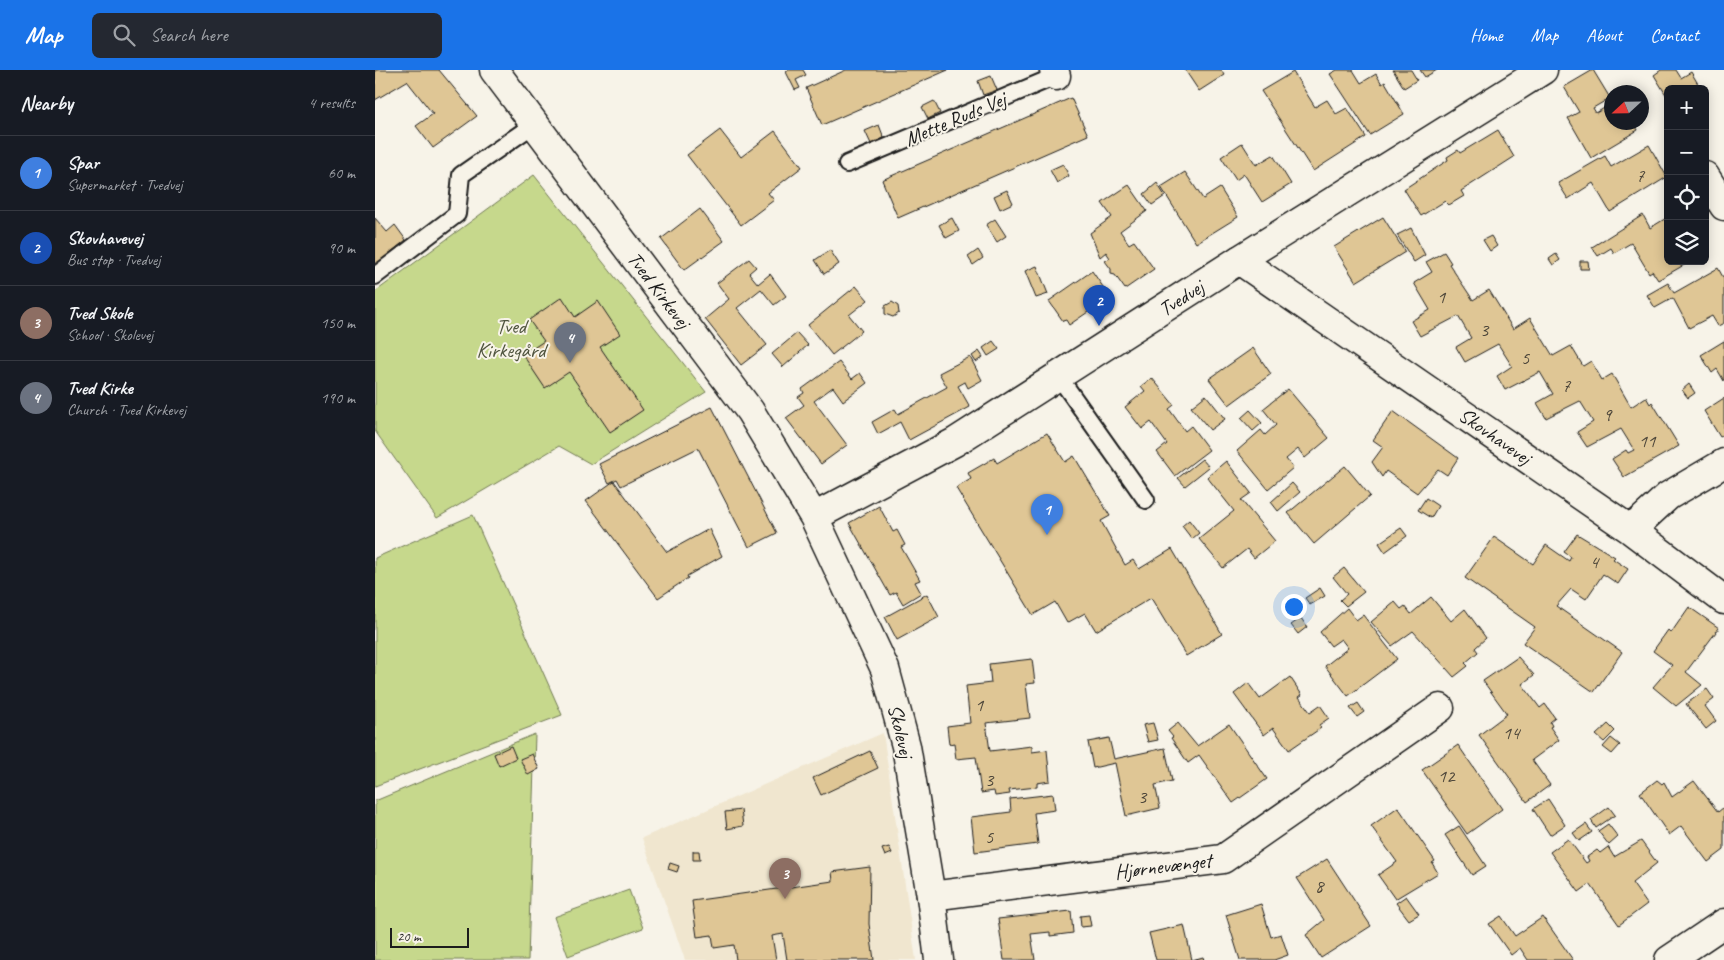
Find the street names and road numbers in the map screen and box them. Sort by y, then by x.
street label: Mette Ruds Vej [900,85,1012,152]
street label: Tved Kirkevej [622,246,698,336]
street label: Tvedvej [1154,272,1211,322]
street label: Skovhavevej [1454,402,1538,472]
street label: Skolevej [882,702,920,763]
street label: Hjørnevænget [1113,847,1216,885]

